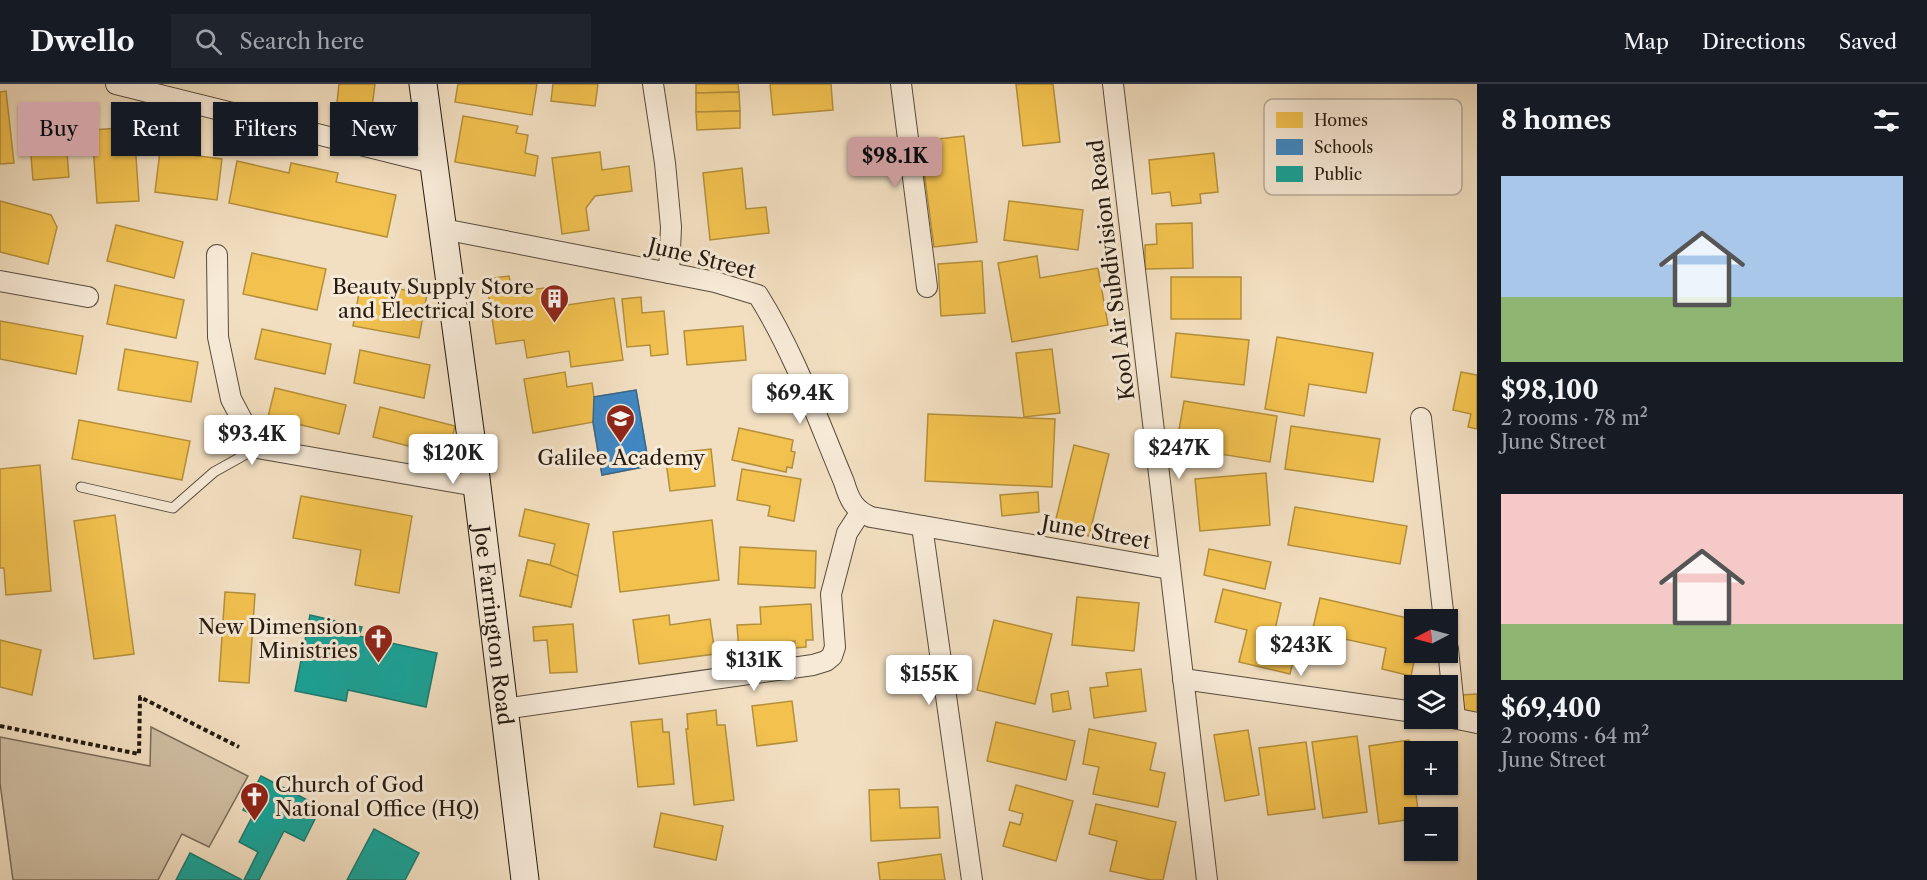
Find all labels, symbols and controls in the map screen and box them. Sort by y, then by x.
search box [171,14,591,68]
text: Dwello [30,24,135,58]
icon: search [192,25,225,58]
text: Search here [240,28,364,55]
text: Map [1624,29,1669,54]
text: Directions [1702,29,1806,54]
text: Saved [1839,29,1897,54]
legend [1264,99,1462,195]
chip: Buy [18,102,99,156]
chip: Rent [111,102,201,156]
chip: Filters [213,102,318,156]
chip: New [330,102,418,156]
text: 8 homes [1501,104,1611,136]
icon: filters [1870,104,1903,137]
text: Homes [1314,110,1368,130]
pin: $98.1K [846,137,944,188]
text: Schools [1314,137,1373,157]
street label: Kool Air Subdivision Road [1083,138,1139,402]
text: $98.1K [862,144,928,168]
text: Public [1314,164,1362,184]
icon: home [1648,215,1756,323]
street label: June Street [643,232,759,284]
place label: Beauty Supply Store and Electrical Store [332,274,534,323]
building icon: Beauty Supply Store and Electrical Store [539,282,571,324]
pin: $69.4K [751,374,849,425]
text: $98,100 [1501,374,1599,406]
text: $69.4K [766,381,834,405]
school or university icon: Galilee Academy [605,402,637,444]
text: 2 rooms · 78 m² [1501,406,1648,430]
pin: $93.4K [203,415,301,466]
text: $93.4K [218,422,286,446]
pin: $247K [1137,429,1221,480]
text: June Street [1501,430,1606,454]
pin: $120K [411,434,495,485]
text: $247K [1148,436,1210,460]
text: $120K [423,441,483,465]
place label: Galilee Academy [537,445,705,470]
street label: June Street [1037,510,1153,554]
street label: Joe Farrington Road [469,521,519,727]
icon: home [1648,533,1756,641]
north arrow [1404,609,1458,663]
map controls [1404,609,1458,861]
place label: New Dimension Ministries [198,614,358,663]
church icon: New Dimension Ministries [363,622,395,664]
pin: $243K [1259,626,1343,677]
text: $243K [1270,633,1332,657]
pin: $131K [712,641,796,692]
text: $131K [726,648,782,672]
pin: $155K [887,655,971,706]
text: $155K [900,662,958,686]
button: layers [1404,675,1458,729]
text: $69,400 [1501,692,1601,724]
text: 2 rooms · 64 m² [1501,724,1650,748]
button: + [1404,741,1458,795]
text: June Street [1501,748,1606,772]
place label: Church of God National Office (HQ) [275,772,479,821]
church icon: Church of God National Office (HQ) [238,780,270,822]
button: − [1404,807,1458,861]

